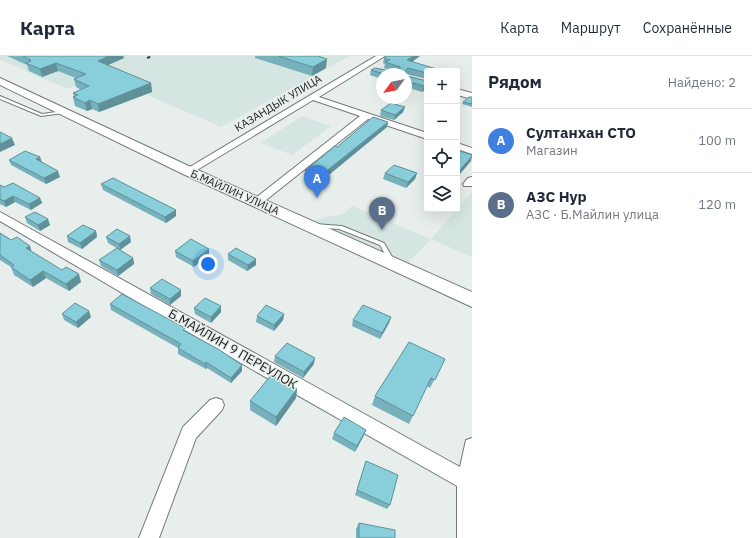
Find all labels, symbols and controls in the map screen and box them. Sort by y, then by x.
text: Карта [20,16,75,40]
text: Карта [500,19,539,37]
text: Маршрут [561,19,621,37]
text: Сохранённые [643,19,732,37]
north arrow [376,68,412,104]
map controls [424,68,460,212]
button: + [424,68,460,104]
street label: КАЗАНДЫК УЛИЦА [232,71,324,135]
text: Рядом [488,71,542,93]
text: Найдено: 2 [668,74,736,91]
button: − [424,104,460,140]
text: Султанхан СТО [526,123,636,142]
text: A [497,132,505,149]
text: 100 m [698,132,736,149]
button: locate [424,140,460,176]
text: Магазин [526,142,578,159]
pin: A [304,165,330,198]
street label: Б.МАЙЛИН УЛИЦА [188,166,282,218]
button: layers [424,176,460,212]
text: АЗС Нур [526,187,587,206]
text: B [497,196,505,213]
text: 120 m [698,196,736,213]
pin: B [369,197,395,230]
text: АЗС · Б.Майлин улица [526,206,659,223]
your location [198,254,218,274]
street label: Б.МАЙЛИН 9 ПЕРЕУЛОК [165,305,301,393]

